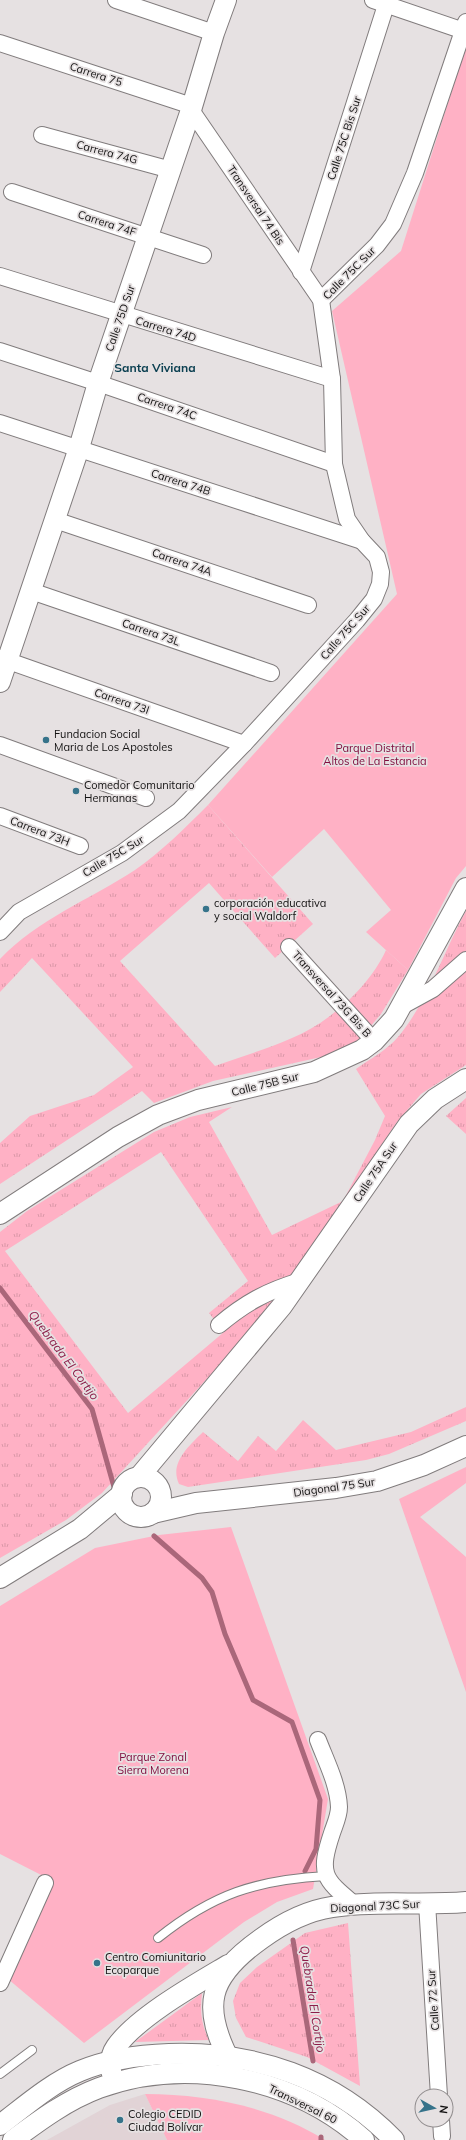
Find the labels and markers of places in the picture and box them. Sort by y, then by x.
place label: Fundacion Social Maria de Los Apostoles [54,727,173,754]
marker: Fundacion Social Maria de Los Apostoles [41,735,51,745]
place label: Comedor Comunitario Hermanas [84,778,195,805]
marker: Comedor Comunitario Hermanas [71,786,81,796]
place label: corporación educativa y social Waldorf [214,896,326,923]
marker: corporación educativa y social Waldorf [201,904,211,914]
place label: Centro Comiunitario Ecoparque [105,1950,206,1977]
marker: Centro Comiunitario Ecoparque [92,1958,102,1968]
place label: Colegio CEDID Ciudad Bolívar [128,2107,202,2134]
marker: Colegio CEDID Ciudad Bolívar [115,2115,125,2125]

